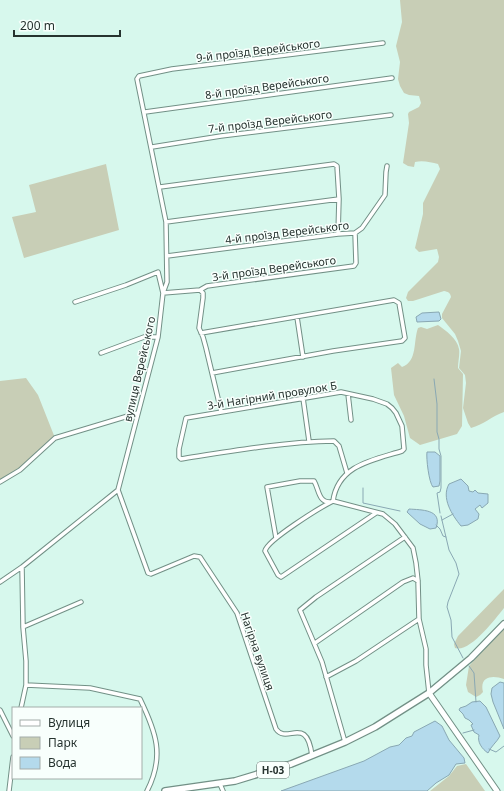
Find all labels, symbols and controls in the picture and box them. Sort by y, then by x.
scale bar [14,12,120,38]
text: 200 m [20,17,55,34]
street label: 9-й проїзд Верейського [195,35,321,65]
street label: 8-й проїзд Верейського [204,70,330,102]
street label: 7-й проїзд Верейського [207,106,333,136]
street label: 4-й проїзд Верейського [224,217,350,247]
street label: 3-й проїзд Верейського [211,252,337,284]
street label: вулиця Верейського [120,315,158,423]
street label: 3-й Нагірний провулок Б [206,377,338,413]
street label: Нагірна вулиця [238,610,278,692]
legend [12,707,142,779]
text: Вулиця [48,714,90,731]
text: Парк [48,734,78,751]
text: Вода [48,754,77,771]
road number: Н-03 [257,762,289,778]

